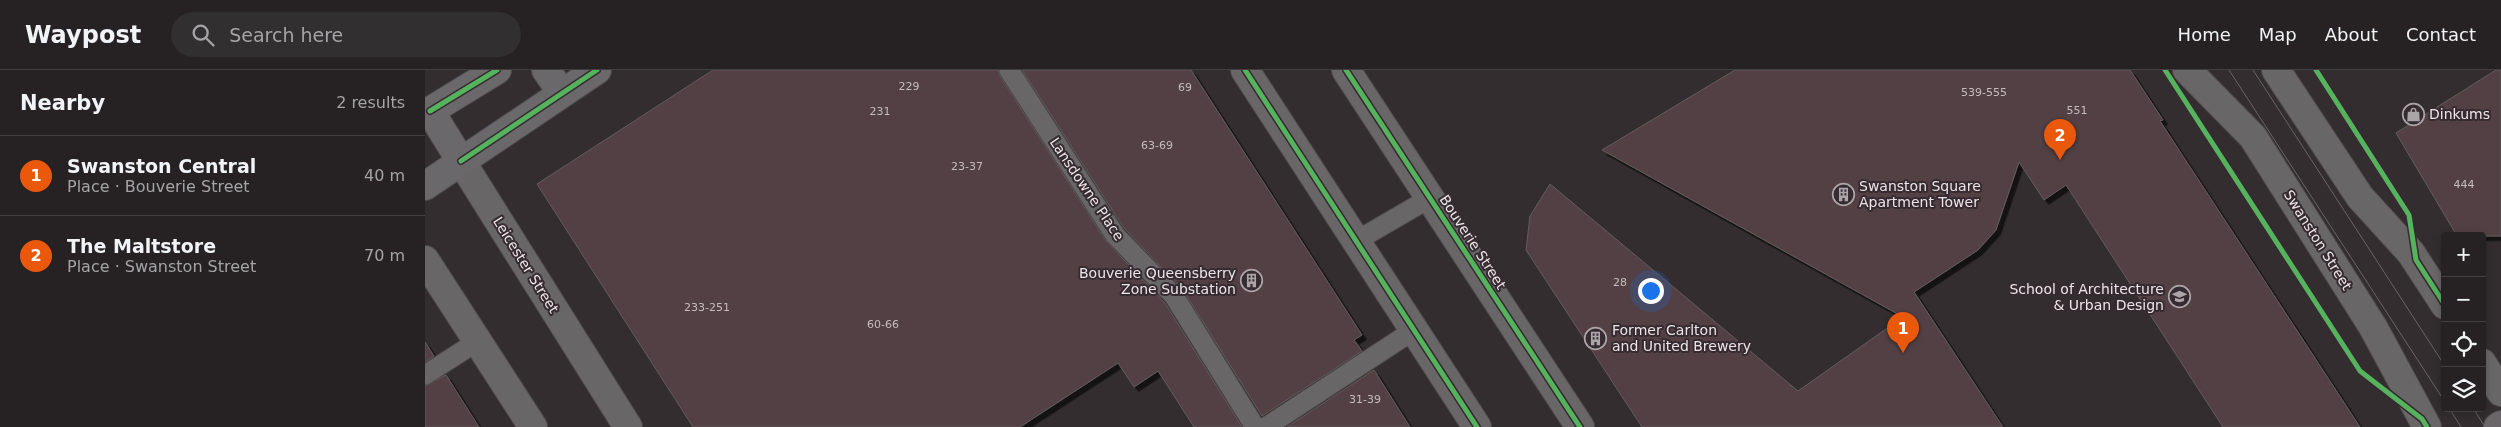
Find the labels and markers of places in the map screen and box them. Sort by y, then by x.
shop icon: Dinkums [2401,102,2425,126]
place label: Dinkums [2429,106,2490,122]
pin: 2 [2044,119,2076,160]
place label: Swanston Square Apartment Tower [1859,178,1981,210]
building icon: Swanston Square Apartment Tower [1831,182,1855,206]
place label: Bouverie Queensberry Zone Substation [1079,265,1236,297]
building icon: Bouverie Queensberry Zone Substation [1240,269,1264,293]
place label: School of Architecture & Urban Design [2009,281,2164,313]
school or university icon: School of Architecture & Urban Design [2168,285,2192,309]
pin: 1 [1887,312,1919,353]
place label: Former Carlton and United Brewery [1612,322,1751,354]
building icon: Former Carlton and United Brewery [1584,326,1608,350]

